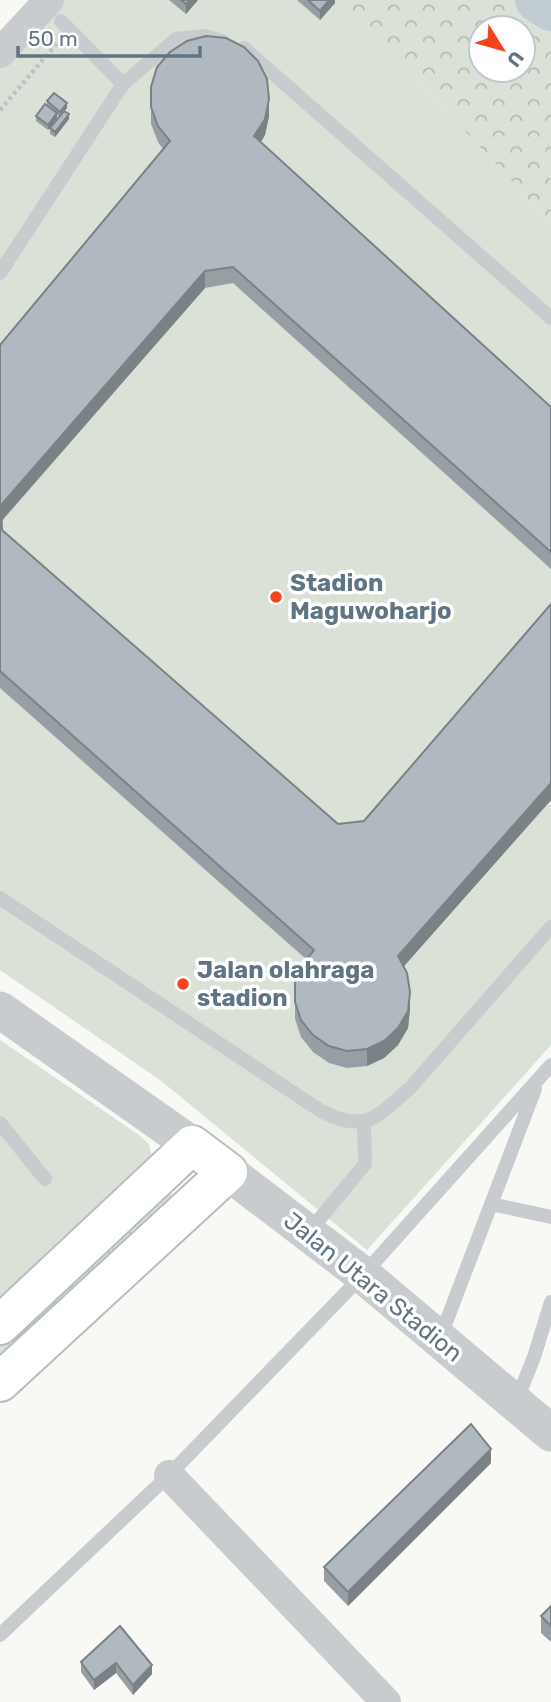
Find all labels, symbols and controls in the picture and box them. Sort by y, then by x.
scale bar [18,14,200,58]
north arrow [467,14,537,84]
text: 50 m [28,26,78,51]
text: U [502,47,529,71]
place label: Stadion Maguwoharjo [290,569,452,625]
marker: Stadion Maguwoharjo [268,589,284,605]
place label: Jalan olahraga stadion [197,956,374,1012]
marker: Jalan olahraga stadion [175,976,191,992]
street label: Jalan Utara Stadion [278,1206,468,1368]

